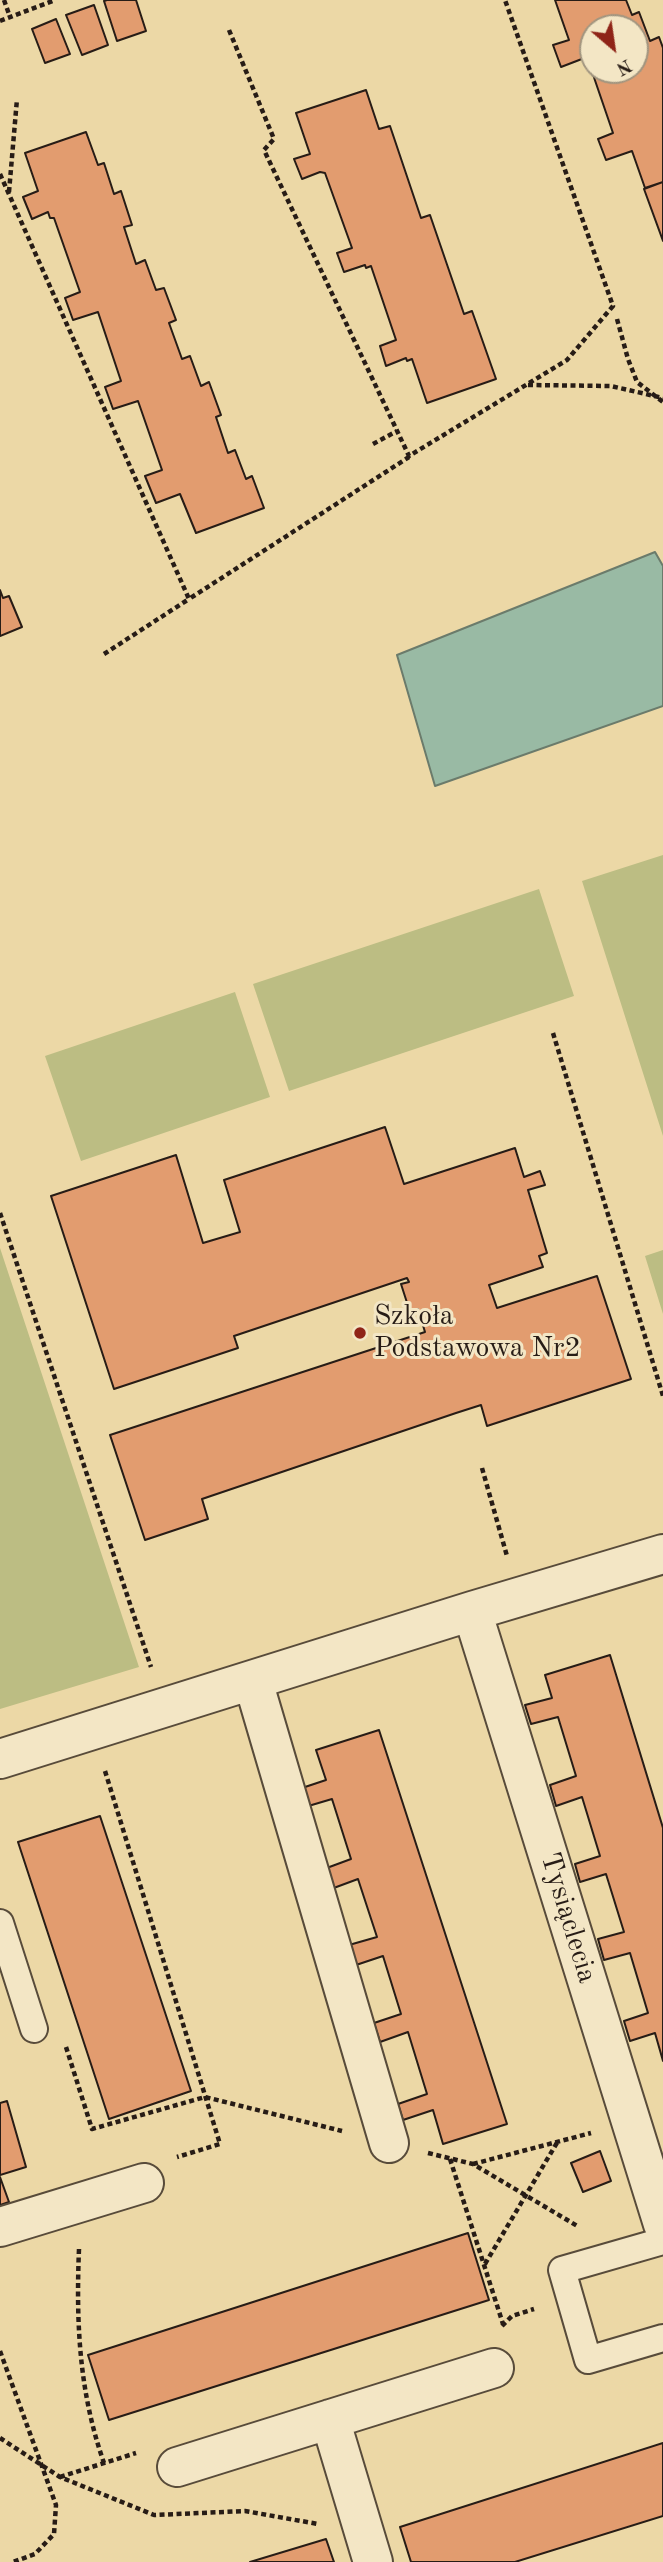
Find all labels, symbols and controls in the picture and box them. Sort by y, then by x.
north arrow [579,14,649,84]
text: N [612,54,634,78]
place label: Szkoła Podstawowa Nr2 [374,1300,581,1366]
marker: Szkoła Podstawowa Nr2 [352,1325,368,1341]
street label: Tysiąclecia [532,1849,604,1987]

